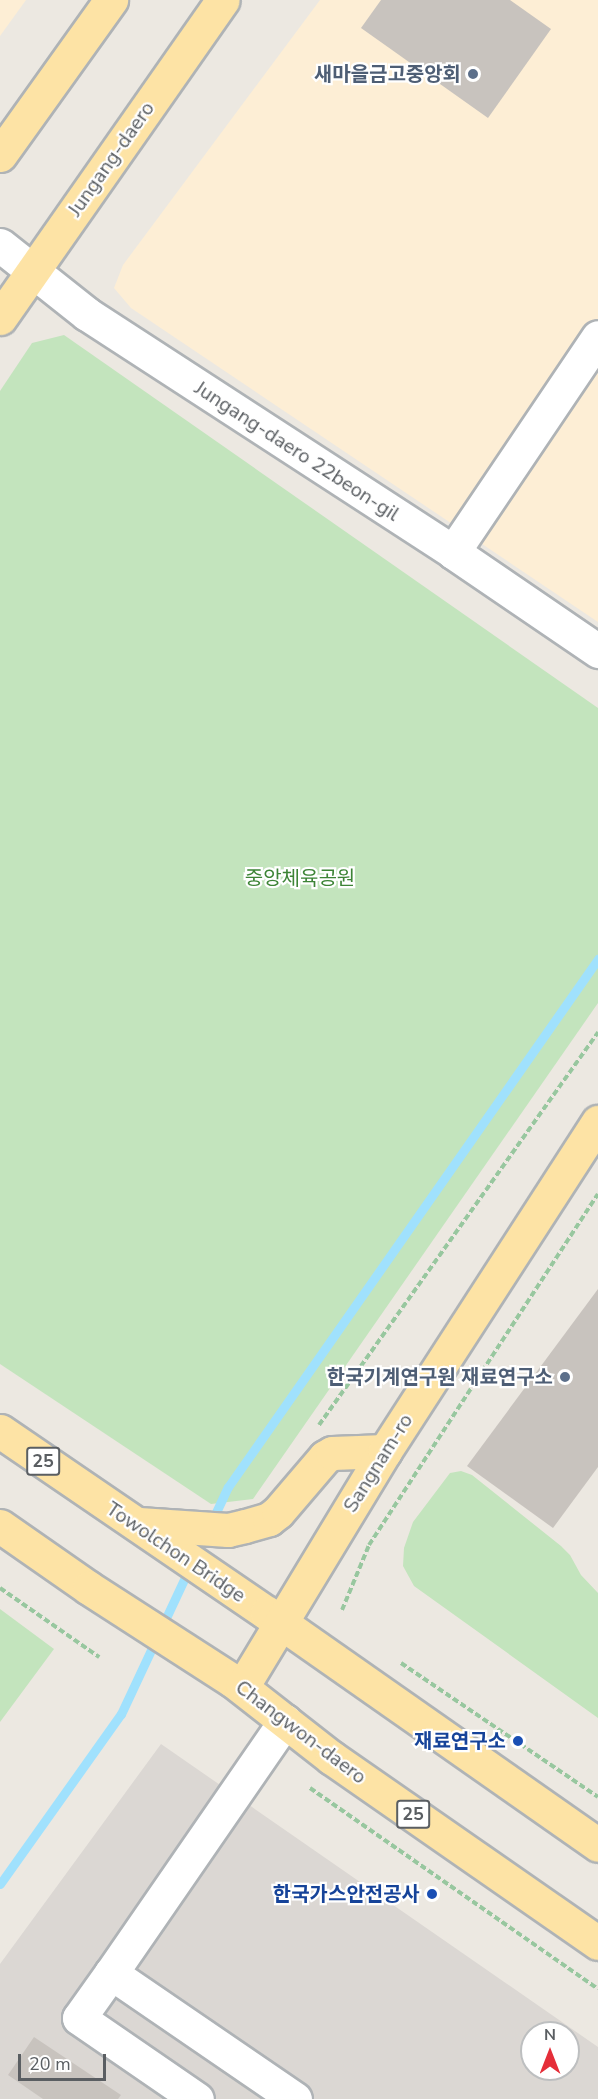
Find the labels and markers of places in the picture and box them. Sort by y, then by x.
place label: 새마을금고중앙회 [314,62,461,86]
marker: 새마을금고중앙회 [466,67,480,81]
place label: 한국기계연구원 재료연구소 [327,1365,553,1389]
marker: 한국기계연구원 재료연구소 [558,1370,572,1384]
place label: 재료연구소 [414,1729,506,1753]
marker: 재료연구소 [511,1734,525,1748]
place label: 한국가스안전공사 [273,1882,420,1906]
marker: 한국가스안전공사 [425,1887,439,1901]

